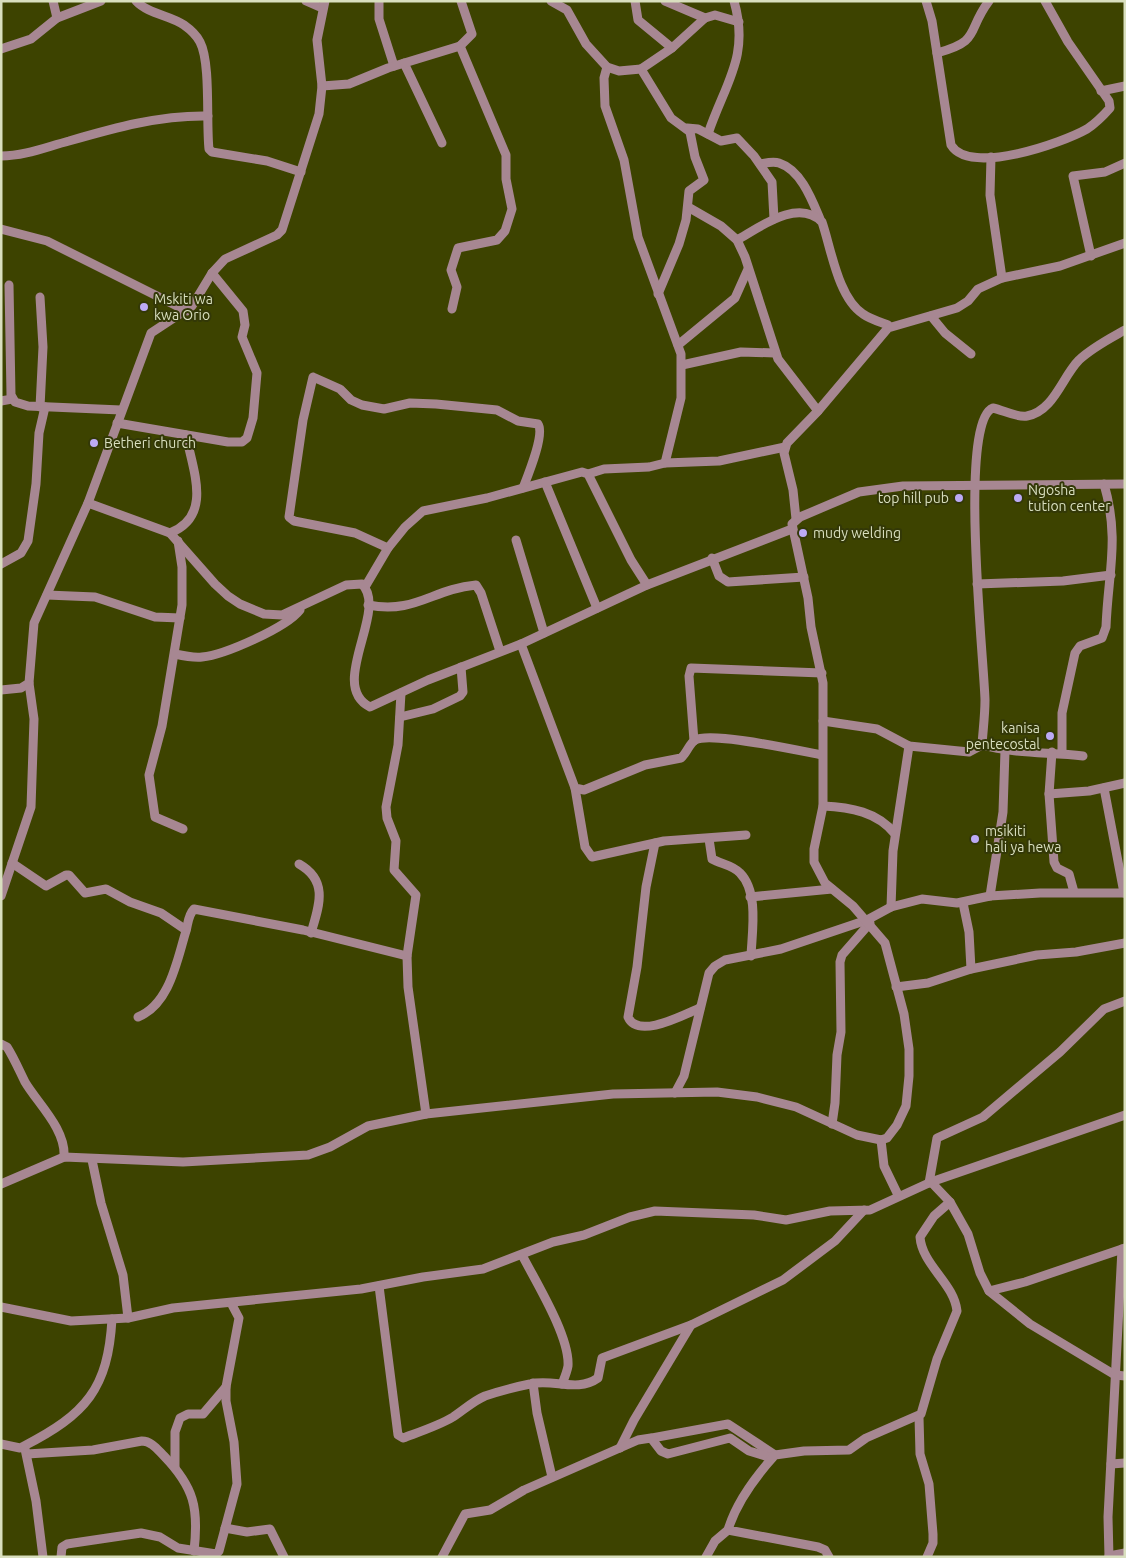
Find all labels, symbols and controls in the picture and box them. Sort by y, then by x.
place label: Mskiti wa kwa Orio [154,291,213,323]
marker: Mskiti wa kwa Orio [138,301,150,313]
place label: Betheri church [104,435,196,451]
marker: Betheri church [88,437,100,449]
place label: Ngosha tution center [1028,482,1111,514]
place label: top hill pub [878,490,949,506]
marker: top hill pub [953,492,965,504]
marker: Ngosha tution center [1012,492,1024,504]
place label: mudy welding [813,525,901,541]
marker: mudy welding [797,527,809,539]
place label: kanisa pentecostal [966,720,1040,752]
marker: kanisa pentecostal [1044,730,1056,742]
place label: msikiti hali ya hewa [985,823,1061,855]
marker: msikiti hali ya hewa [969,833,981,845]

